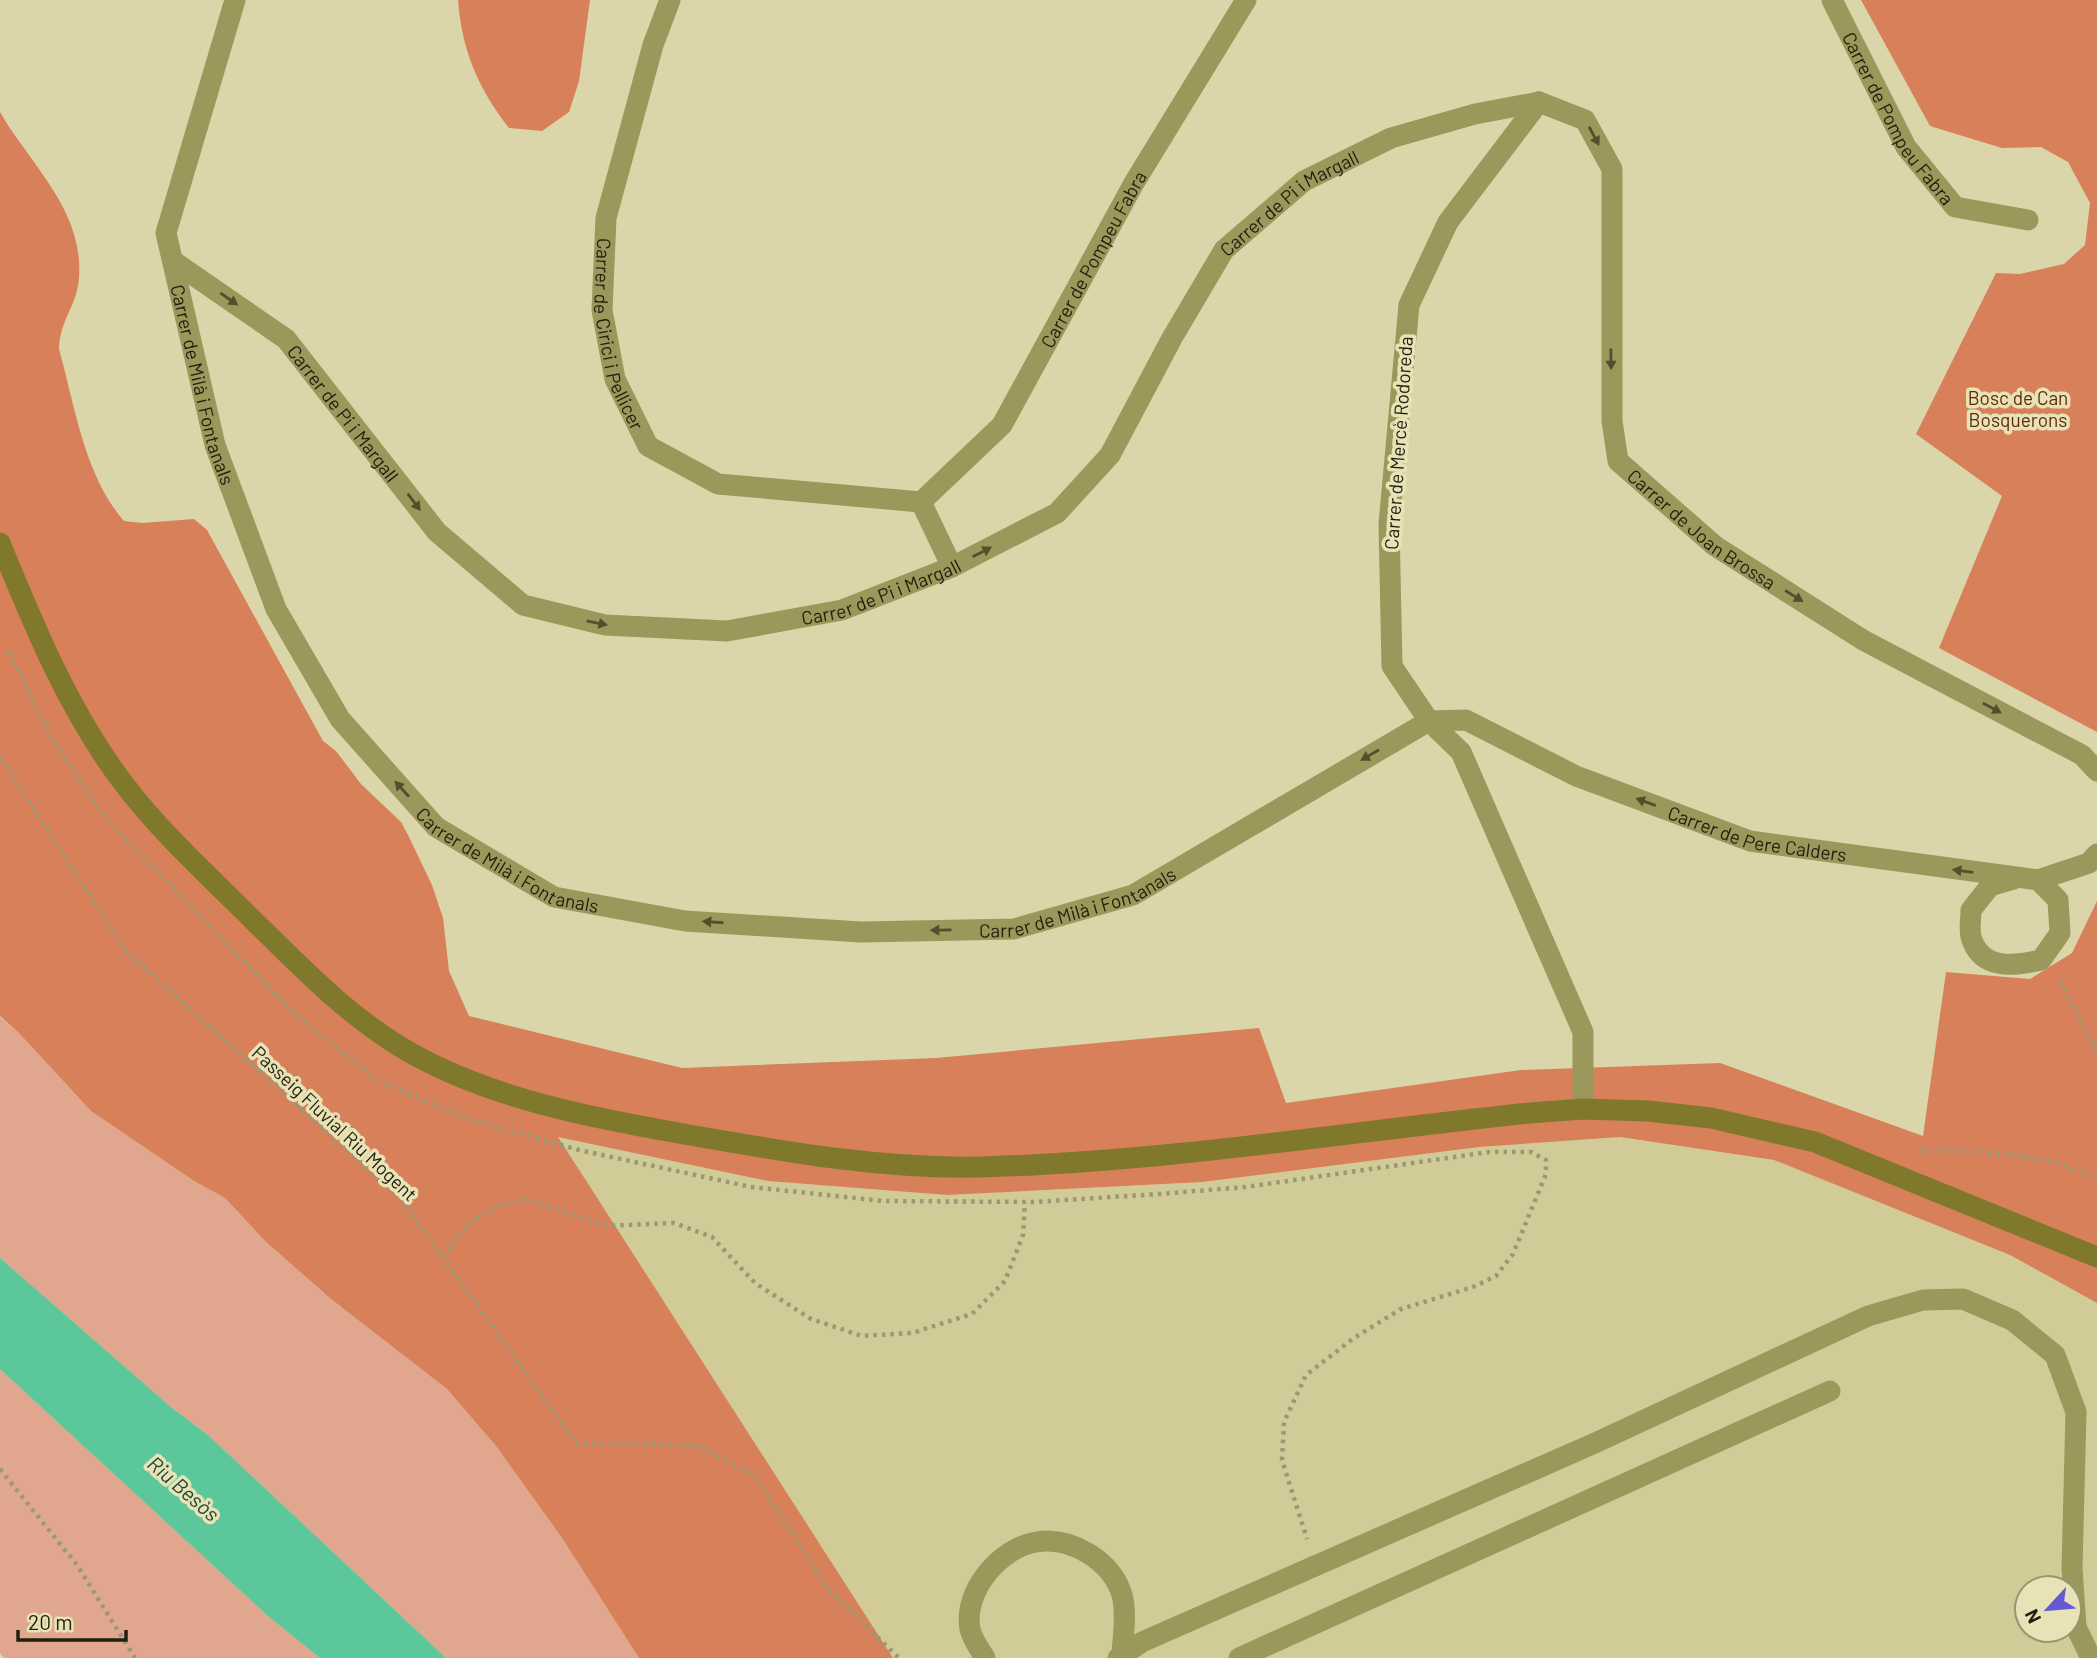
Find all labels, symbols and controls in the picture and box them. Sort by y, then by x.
street label: Carrer de Pompeu Fabra [1838,28,1960,209]
one-way arrow [1588,126,1600,146]
street label: Carrer de Pi i Margall [1214,145,1362,260]
street label: Carrer de Pompeu Fabra [1035,166,1150,351]
street label: Carrer de Cirici i Pellicer [590,238,650,433]
street label: Carrer de Milà i Fontanals [167,282,240,488]
one-way arrow [220,292,238,306]
street label: Carrer de Mercè Rodoreda [1379,335,1417,551]
street label: Carrer de Pi i Margall [283,340,404,486]
one-way arrow [1605,348,1616,370]
park label: Bosc de Can Bosquerons [1968,386,2068,431]
street label: Carrer de Joan Brossa [1623,464,1780,593]
one-way arrow [406,492,421,510]
one-way arrow [972,546,992,557]
street label: Carrer de Pi i Margall [799,553,964,629]
one-way arrow [1785,590,1804,603]
one-way arrow [586,617,608,628]
one-way arrow [1983,702,2002,714]
one-way arrow [1361,749,1380,762]
one-way arrow [395,780,410,797]
one-way arrow [1636,797,1657,808]
street label: Carrer de Pere Calders [1665,800,1848,865]
street label: Carrer de Milà i Fontanals [412,802,601,916]
street label: Carrer de Milà i Fontanals [979,861,1179,941]
one-way arrow [1952,865,1974,876]
one-way arrow [702,917,724,928]
one-way arrow [929,925,951,936]
street label: Passeig Fluvial Riu Mogent [248,1041,422,1205]
water label: Riu Besòs [143,1450,225,1526]
north arrow [2013,1574,2083,1644]
scale bar [18,1598,126,1642]
text: N [2019,1606,2045,1627]
text: 20 m [28,1609,73,1634]

